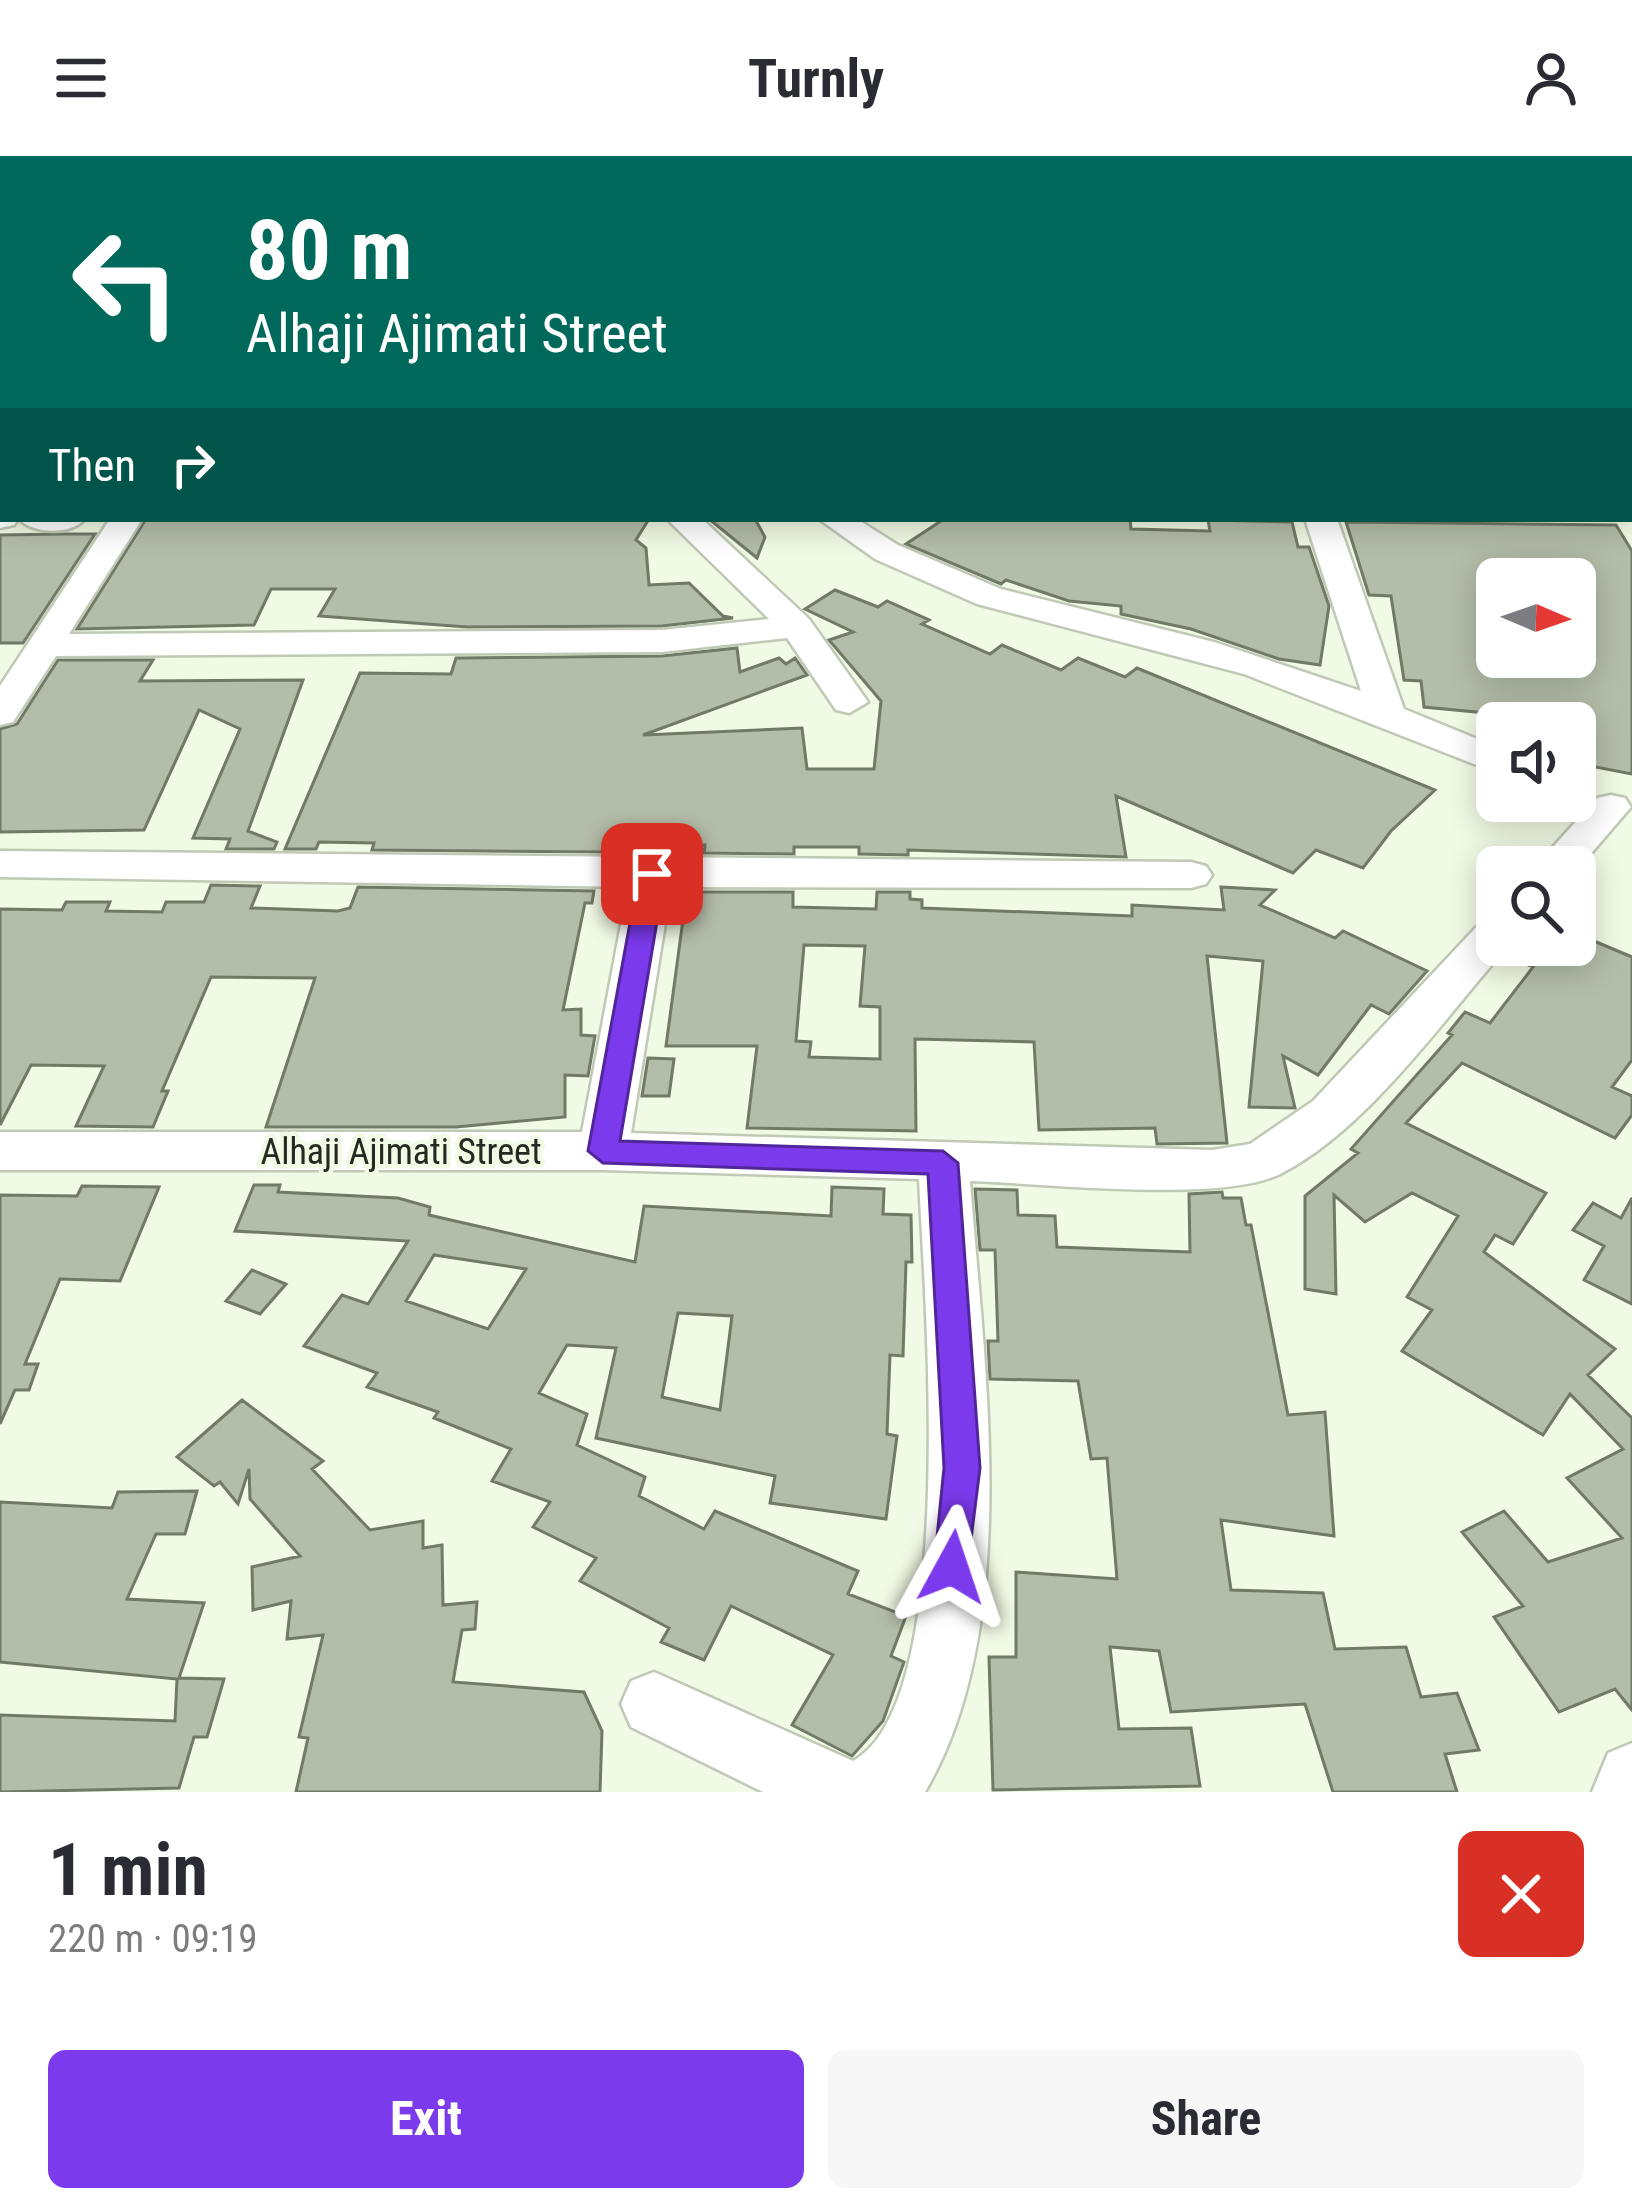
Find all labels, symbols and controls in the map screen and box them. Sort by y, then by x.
icon: menu [48,45,114,111]
icon: person [1518,45,1584,111]
text: Turnly [748,47,884,110]
text: 80 m [246,201,413,300]
icon: left [48,204,204,360]
text: Alhaji Ajimati Street [246,302,668,365]
icon: right [160,432,226,498]
text: Then [48,439,136,492]
north arrow [1476,558,1596,678]
map controls [1476,558,1596,966]
button: sound [1476,702,1596,822]
pin [601,823,703,925]
icon: arrive [619,841,685,907]
button: search [1476,846,1596,966]
street label: Alhaji Ajimati Street [260,1131,542,1173]
position arrow [889,1504,1015,1630]
text: 1 min [48,1828,208,1913]
button: close [1458,1831,1584,1957]
text: 220 m · 09:19 [48,1916,258,1962]
button: Exit [48,2050,804,2188]
button: Share [828,2050,1584,2188]

